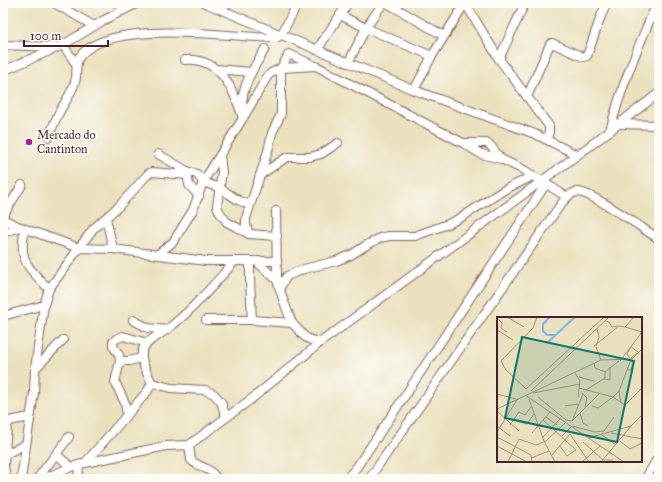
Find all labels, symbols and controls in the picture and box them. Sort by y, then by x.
scale bar [24,22,108,48]
text: 100 m [30,29,61,43]
place label: Mercado do Cantinton [37,128,96,156]
marker: Mercado do Cantinton [24,137,34,147]
inset map [497,317,642,462]

